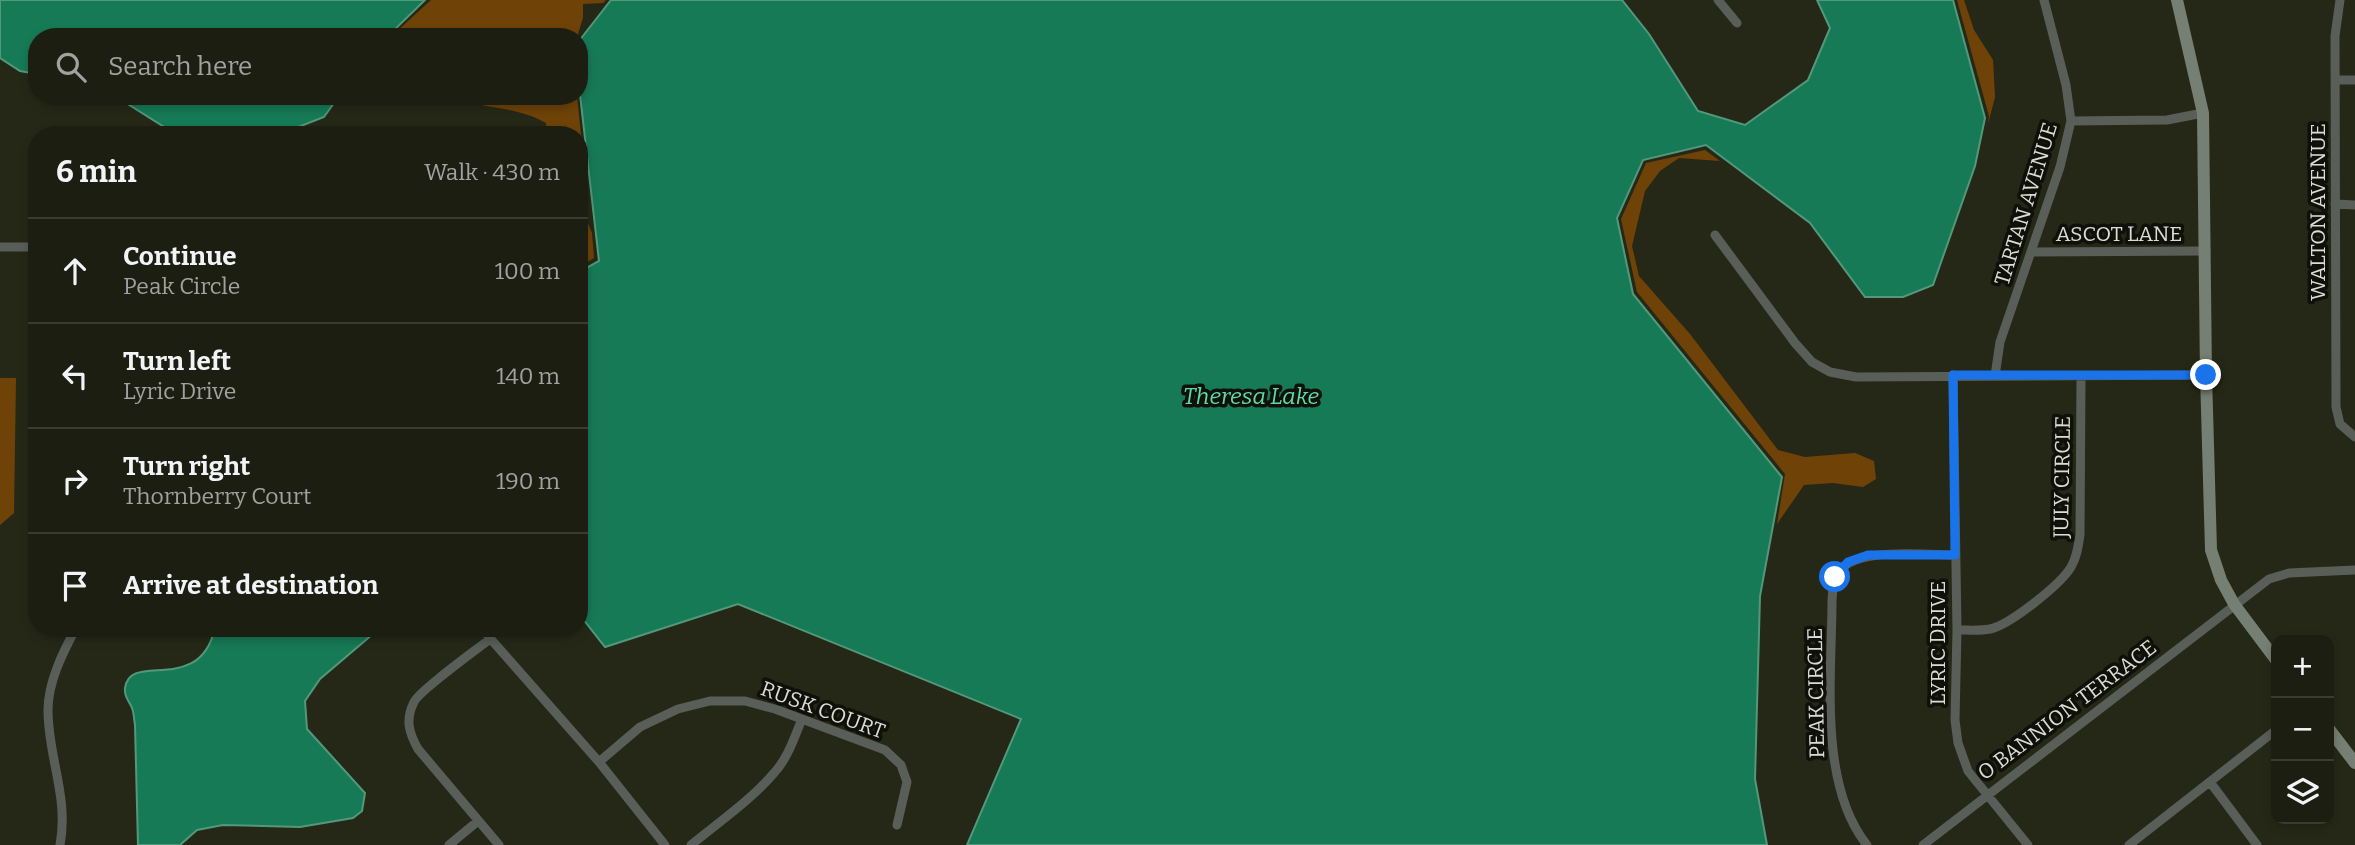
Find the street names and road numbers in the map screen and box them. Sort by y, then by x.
street label: TARTAN AVENUE [1989,119,2063,289]
street label: WALTON AVENUE [2305,123,2331,301]
street label: ASCOT LANE [2056,221,2182,247]
street label: JULY CIRCLE [2048,416,2076,539]
street label: LYRIC DRIVE [1925,581,1951,705]
street label: PEAK CIRCLE [1802,627,1830,759]
street label: O BANNION TERRACE [1972,634,2162,786]
street label: RUSK COURT [757,675,889,745]

